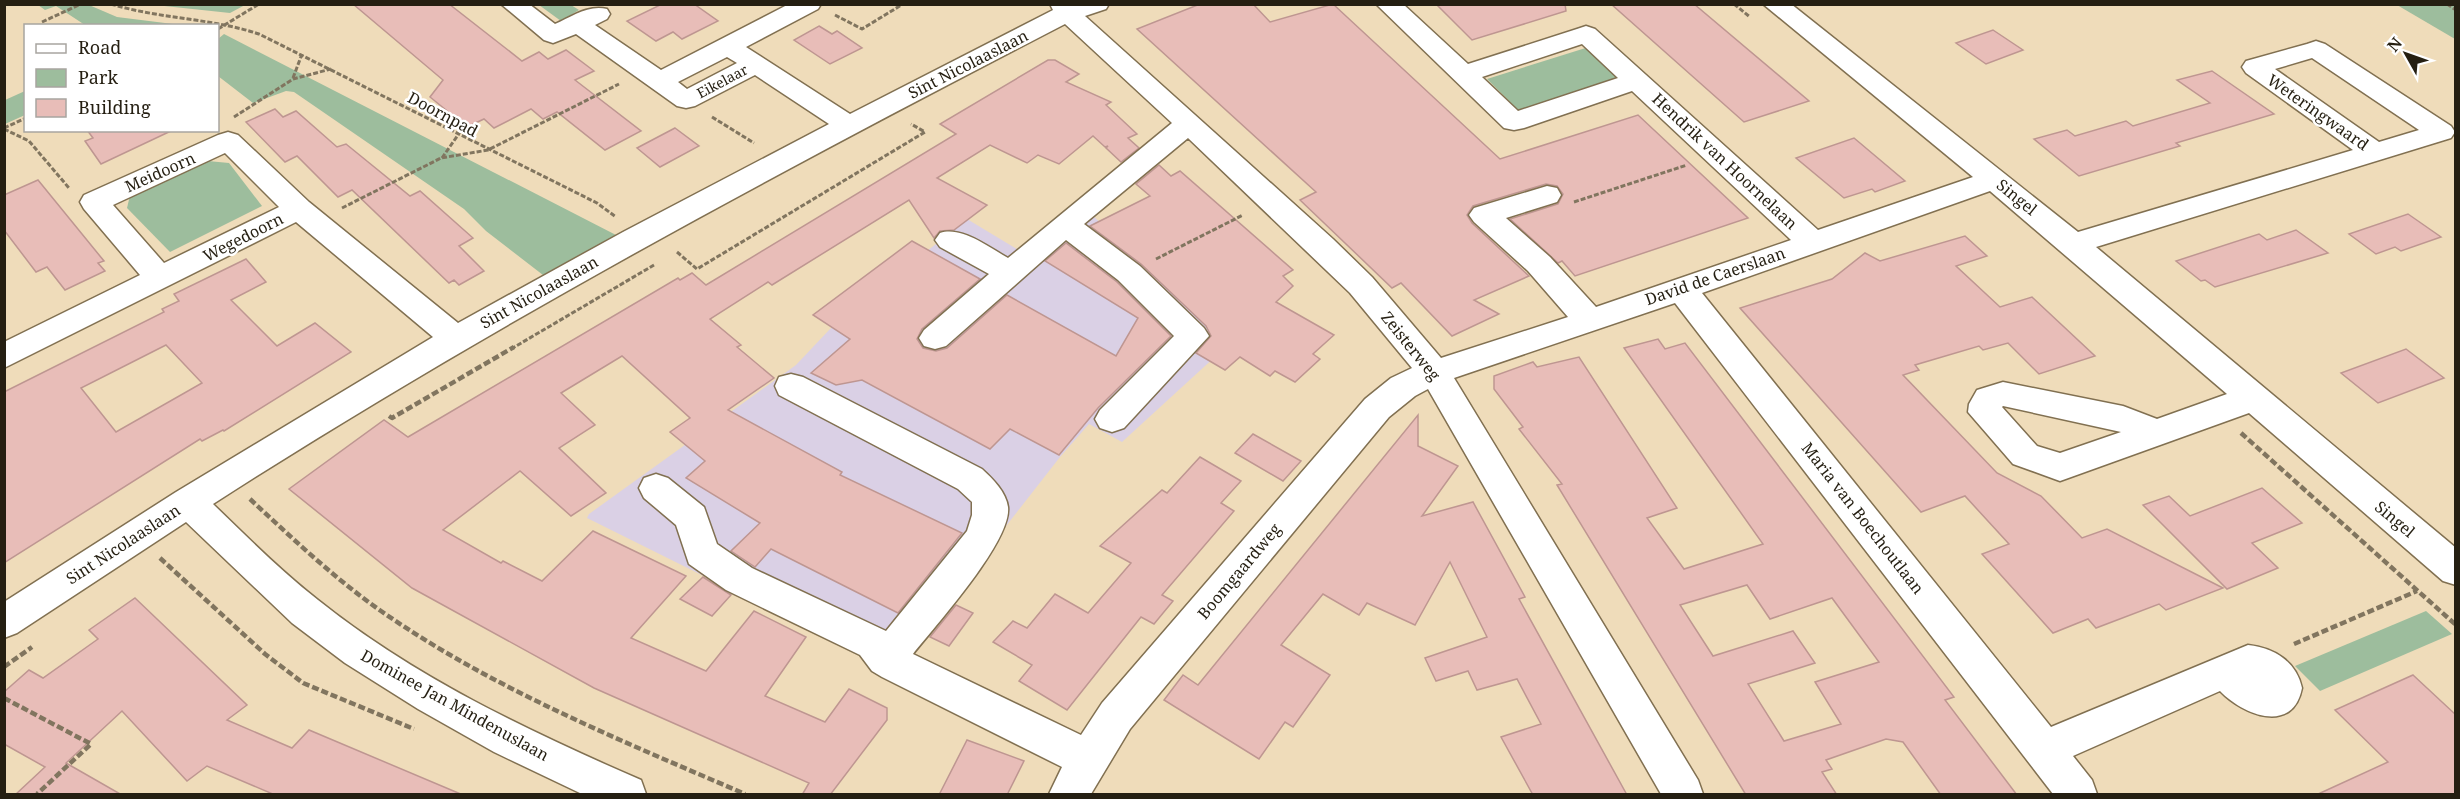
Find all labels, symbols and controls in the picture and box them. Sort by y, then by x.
legend [24,24,219,132]
street label: Sint Nicolaaslaan [904,24,1032,104]
north arrow [2376,24,2436,84]
text: N [2382,32,2407,56]
text: Road [78,35,121,59]
street label: Eikelaar [693,59,751,102]
text: Park [78,65,118,89]
street label: Weteringwaard [2263,69,2373,155]
street label: Doornpad [404,86,482,142]
street label: Hendrik van Hoornelaan [1648,88,1802,234]
text: Building [78,95,151,119]
street label: Meidoorn [121,147,199,197]
street label: Singel [1992,174,2042,220]
street label: Wegedoorn [199,207,287,267]
street label: David de Caerslaan [1642,242,1788,310]
street label: Sint Nicolaaslaan [476,250,602,334]
street label: Zeisterweg [1376,307,1446,385]
street label: Maria van Boechoutlaan [1797,437,1929,599]
street label: Singel [2370,496,2420,542]
street label: Sint Nicolaaslaan [62,499,184,589]
street label: Boomgaardweg [1192,518,1286,624]
street label: Dominee Jan Mindenuslaan [357,644,553,766]

